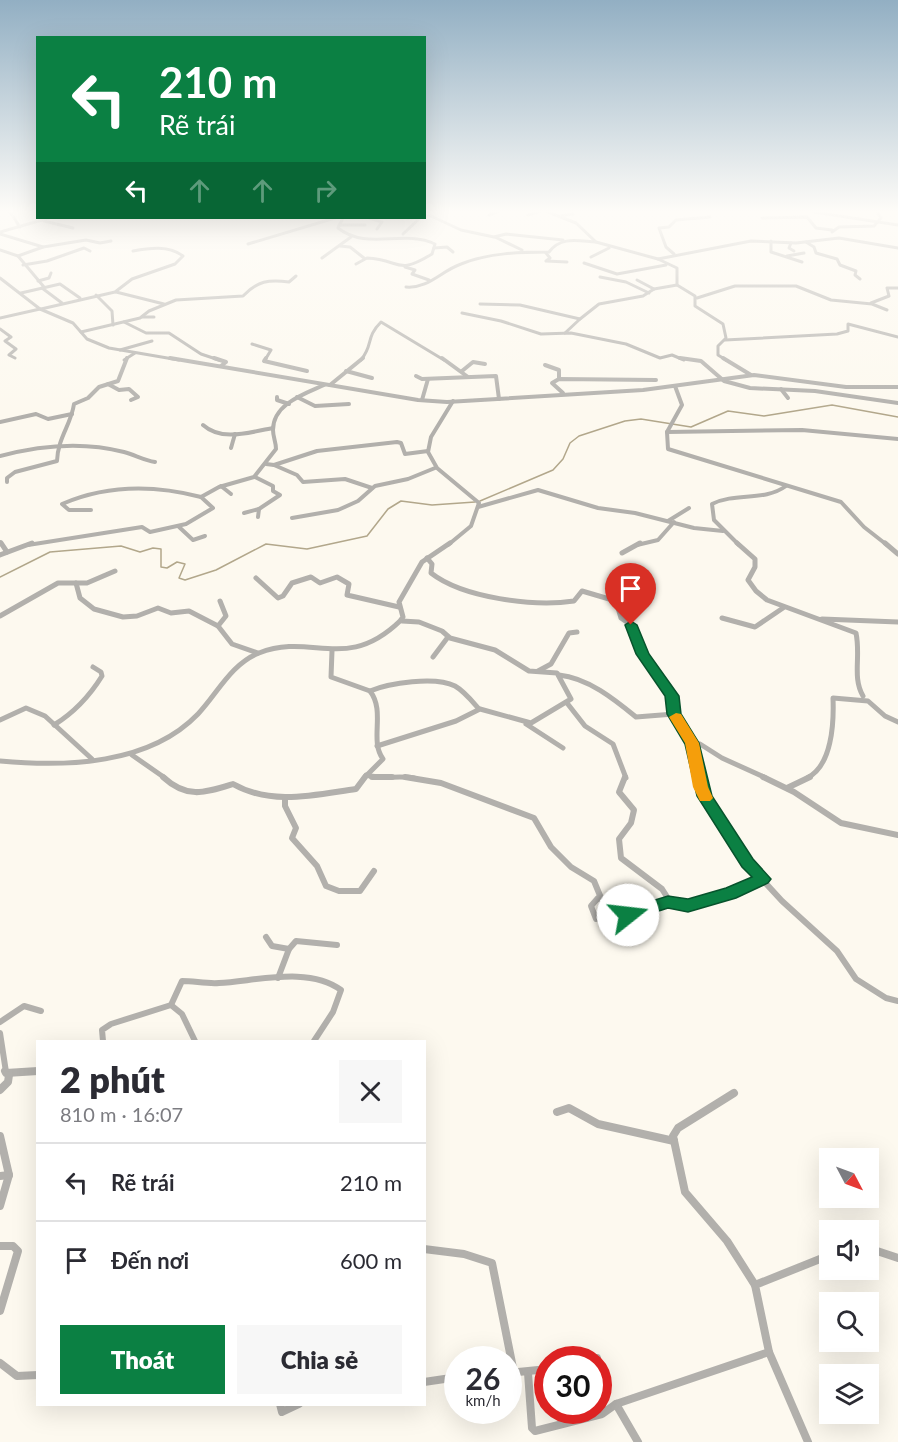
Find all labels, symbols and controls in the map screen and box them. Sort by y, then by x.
text: 210 m [159,57,277,107]
icon: left [60,60,138,138]
text: Rẽ trái [159,108,235,141]
icon: left [120,174,153,207]
icon: ahead [183,174,216,207]
icon: ahead [246,174,279,207]
icon: right [309,174,342,207]
pin [605,563,656,625]
icon: arrive [614,572,647,605]
position arrow [596,883,660,947]
text: 2 phút [60,1057,165,1101]
button: close [339,1060,402,1123]
text: 810 m · 16:07 [60,1102,183,1126]
north arrow [819,1148,879,1208]
map controls [819,1148,879,1424]
icon: left [60,1166,93,1199]
text: Rẽ trái [111,1169,175,1196]
text: 210 m [340,1169,402,1196]
button: sound [819,1220,879,1280]
icon: arrive [60,1244,93,1277]
text: Đến nơi [111,1247,189,1274]
text: 600 m [340,1247,402,1274]
button: search [819,1292,879,1352]
button: Thoát [60,1325,225,1394]
button: Chia sẻ [237,1325,402,1394]
speed limit sign: 30 [534,1346,612,1424]
text: 26 [466,1360,500,1396]
button: layers [819,1364,879,1424]
text: km/h [465,1391,501,1409]

